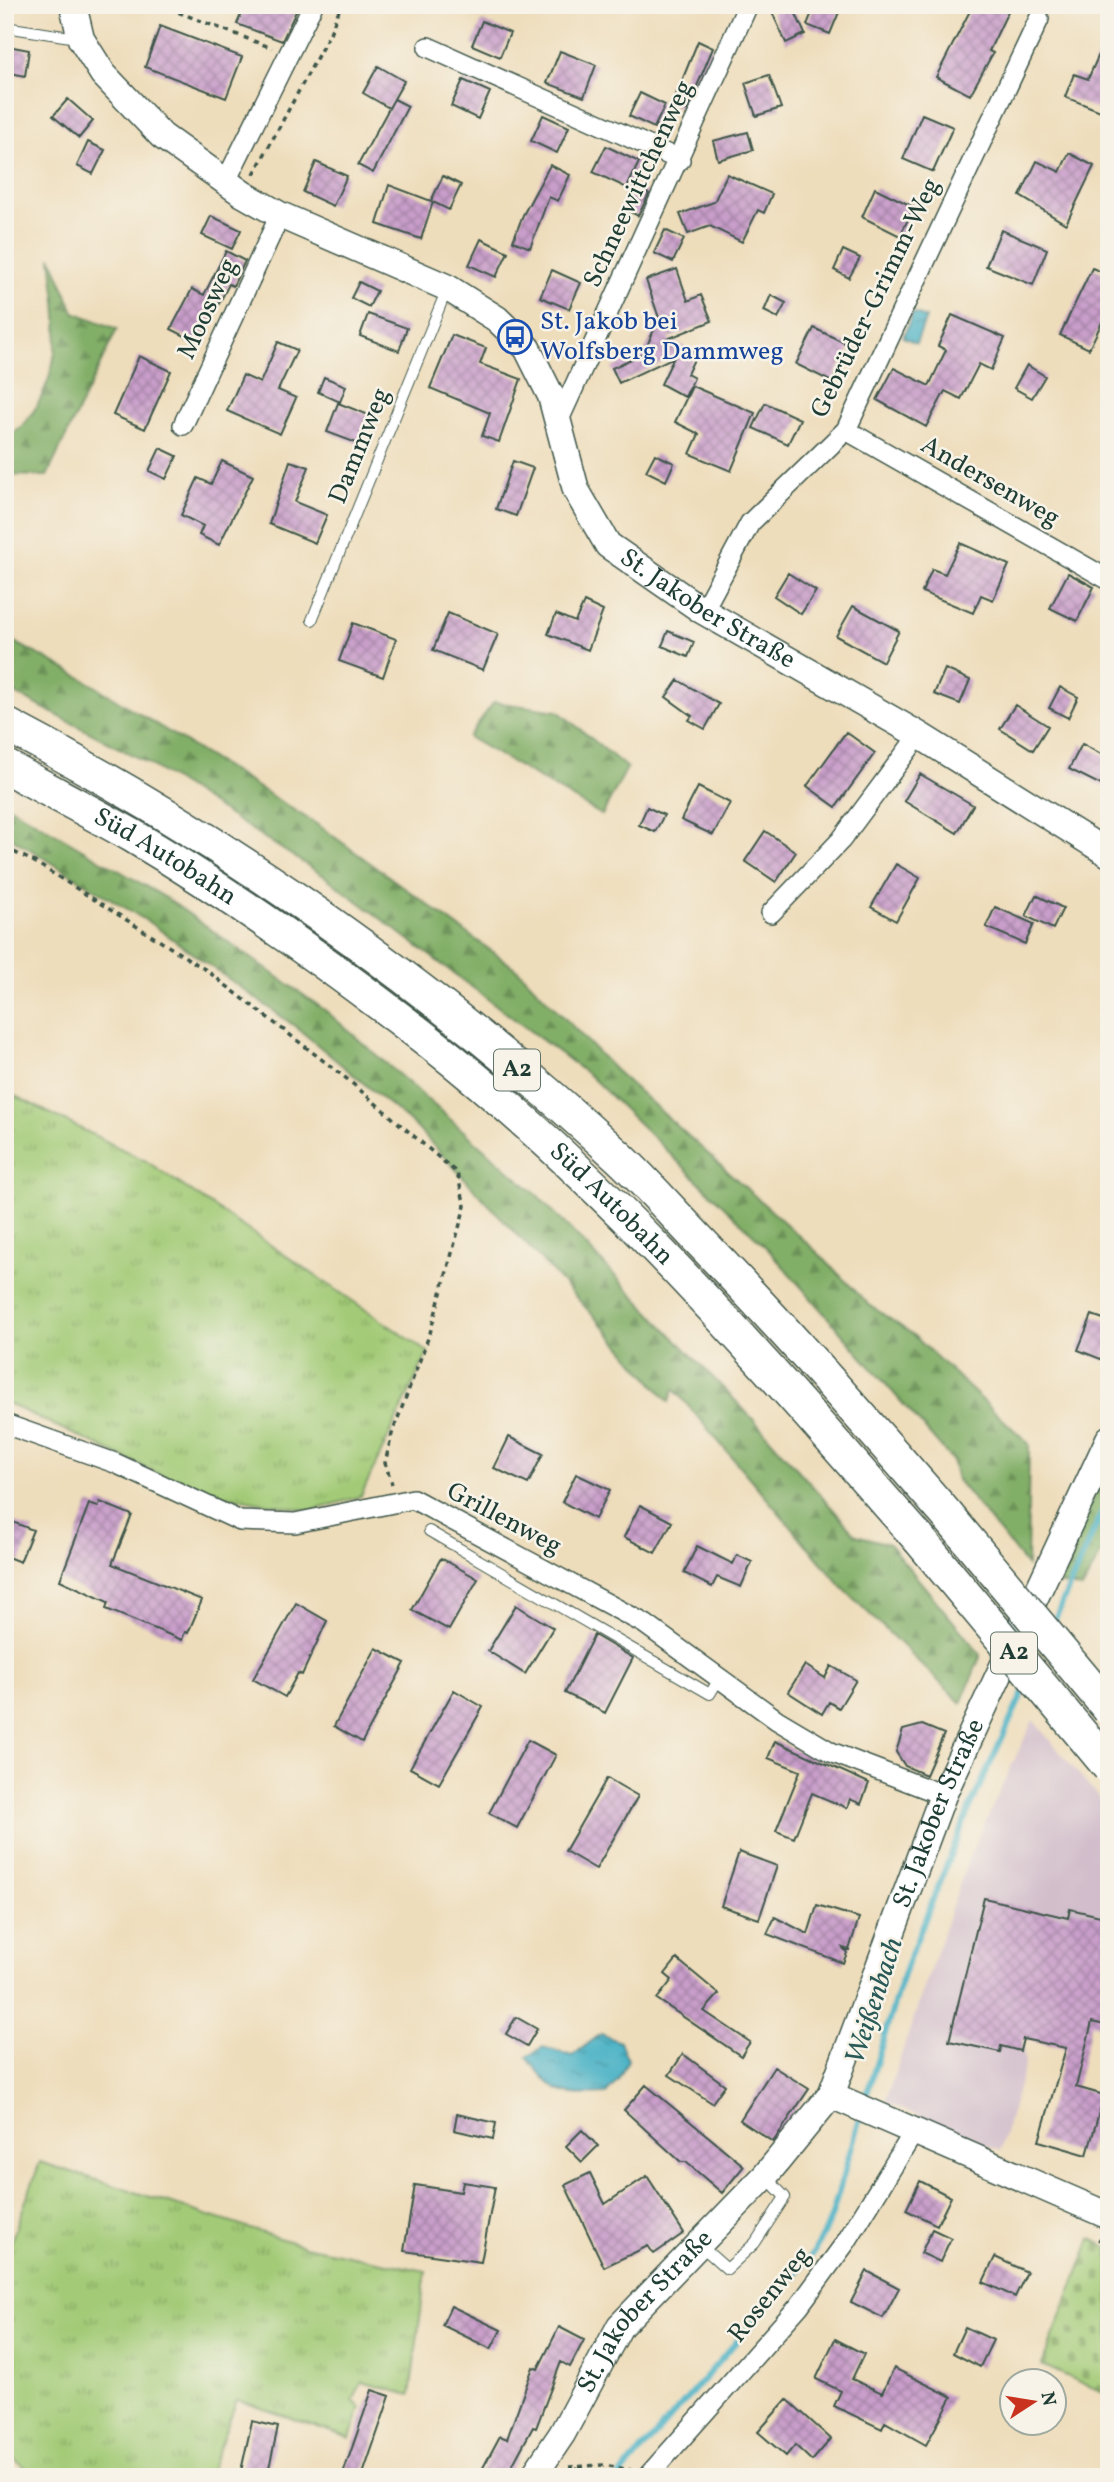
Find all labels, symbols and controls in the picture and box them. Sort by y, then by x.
street label: Schneewittchenweg [575,74,703,294]
street label: Gebrüder-Grimm-Weg [802,172,950,424]
street label: Moosweg [169,253,247,365]
place label: St. Jakob bei Wolfsberg Dammweg [540,304,784,370]
bus stop icon: St. Jakob bei Wolfsberg Dammweg [496,318,534,356]
street label: Dammweg [320,383,400,509]
street label: Andersenweg [914,428,1066,536]
street label: St. Jakober Straße [612,540,802,678]
street label: Süd Autobahn [87,799,244,915]
road number: A2 [494,1050,540,1090]
street label: Süd Autobahn [541,1134,682,1274]
street label: Grillenweg [440,1474,568,1564]
road number: A2 [991,1632,1037,1674]
street label: St. Jakober Straße [884,1713,994,1913]
water label: Weißenbach [836,1933,914,2069]
street label: St. Jakober Straße [569,2222,721,2400]
street label: Rosenweg [720,2239,820,2351]
north arrow [998,2366,1068,2436]
text: N [1034,2389,1062,2409]

